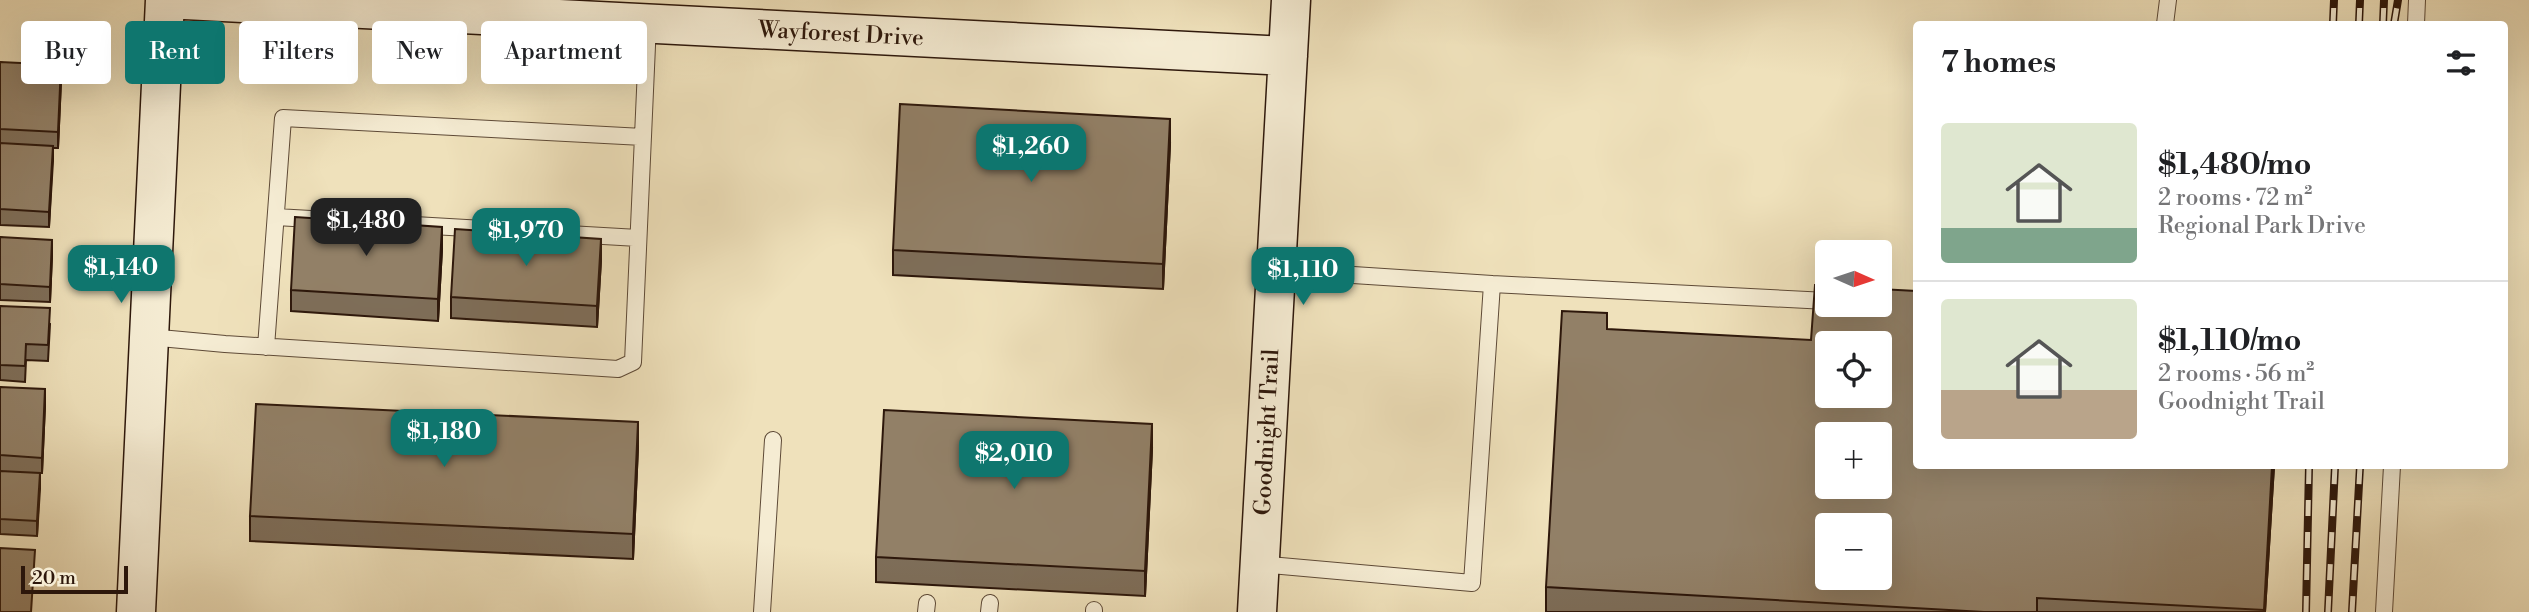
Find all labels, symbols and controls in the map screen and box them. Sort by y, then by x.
street label: Wayforest Drive [756,16,925,52]
chip: Buy [21,21,111,84]
chip: Rent [125,21,225,84]
chip: Filters [239,21,358,84]
chip: New [372,21,467,84]
chip: Apartment [481,21,647,84]
text: 7 homes [1941,44,2056,82]
icon: filters [2442,44,2480,82]
pin: $1,260 [974,124,1088,184]
text: $1,260 [992,133,1070,161]
text: $1,480/mo [2158,146,2312,184]
icon: home [1997,151,2081,235]
text: 2 rooms · 72 m² [2158,184,2312,212]
pin: $1,480 [309,198,423,258]
text: $1,480 [327,207,405,235]
pin: $1,970 [469,208,583,268]
text: Regional Park Drive [2158,212,2366,240]
text: $1,970 [488,217,564,245]
north arrow [1815,240,1892,317]
map controls [1815,240,1892,590]
pin: $1,140 [64,246,178,305]
pin: $1,110 [1246,247,1360,307]
text: $1,140 [84,254,158,282]
text: $1,110 [1267,256,1339,284]
text: $1,110/mo [2158,322,2301,360]
icon: home [1997,327,2081,411]
button: locate [1815,331,1892,408]
street label: Goodnight Trail [1249,348,1285,516]
text: 2 rooms · 56 m² [2158,360,2314,388]
text: Goodnight Trail [2158,388,2325,416]
pin: $1,180 [387,410,501,469]
text: $1,180 [407,418,481,446]
button: + [1815,422,1892,499]
pin: $2,010 [957,432,1071,491]
text: $2,010 [975,440,1053,468]
button: − [1815,513,1892,590]
scale bar [21,563,128,595]
text: 20 m [32,566,76,590]

